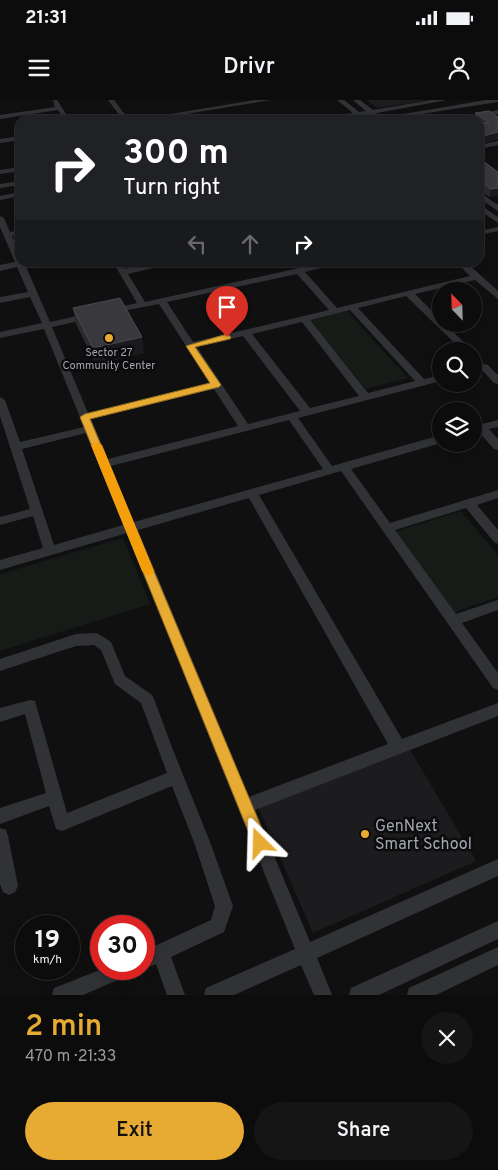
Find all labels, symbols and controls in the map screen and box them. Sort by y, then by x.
text: 21:31 [25,6,68,30]
icon: menu [25,54,53,82]
text: Drivr [223,54,275,81]
icon: person [445,54,473,82]
text: 300 m [123,132,229,176]
icon: right [40,135,105,200]
text: Turn right [123,175,220,202]
icon: left [183,230,211,258]
icon: ahead [236,230,264,258]
icon: right [289,230,317,258]
north arrow [432,282,482,332]
map controls [432,282,482,452]
pin [206,286,248,337]
icon: arrive [213,293,241,321]
marker: Sector 27 Community Center [103,332,115,344]
button: search [432,342,482,392]
place label: Sector 27 Community Center [62,346,156,373]
button: layers [432,402,482,452]
position arrow [233,816,285,868]
place label: GenNext Smart School [375,817,472,855]
marker: GenNext Smart School [359,828,371,840]
speed limit sign: 30 [90,915,155,980]
text: 19 [35,925,60,957]
text: km/h [33,952,62,968]
text: 2 min [25,1009,102,1046]
button: close [421,1012,473,1064]
text: 470 m · 21:33 [25,1047,116,1067]
button: Exit [25,1102,244,1160]
button: Share [254,1102,473,1160]

